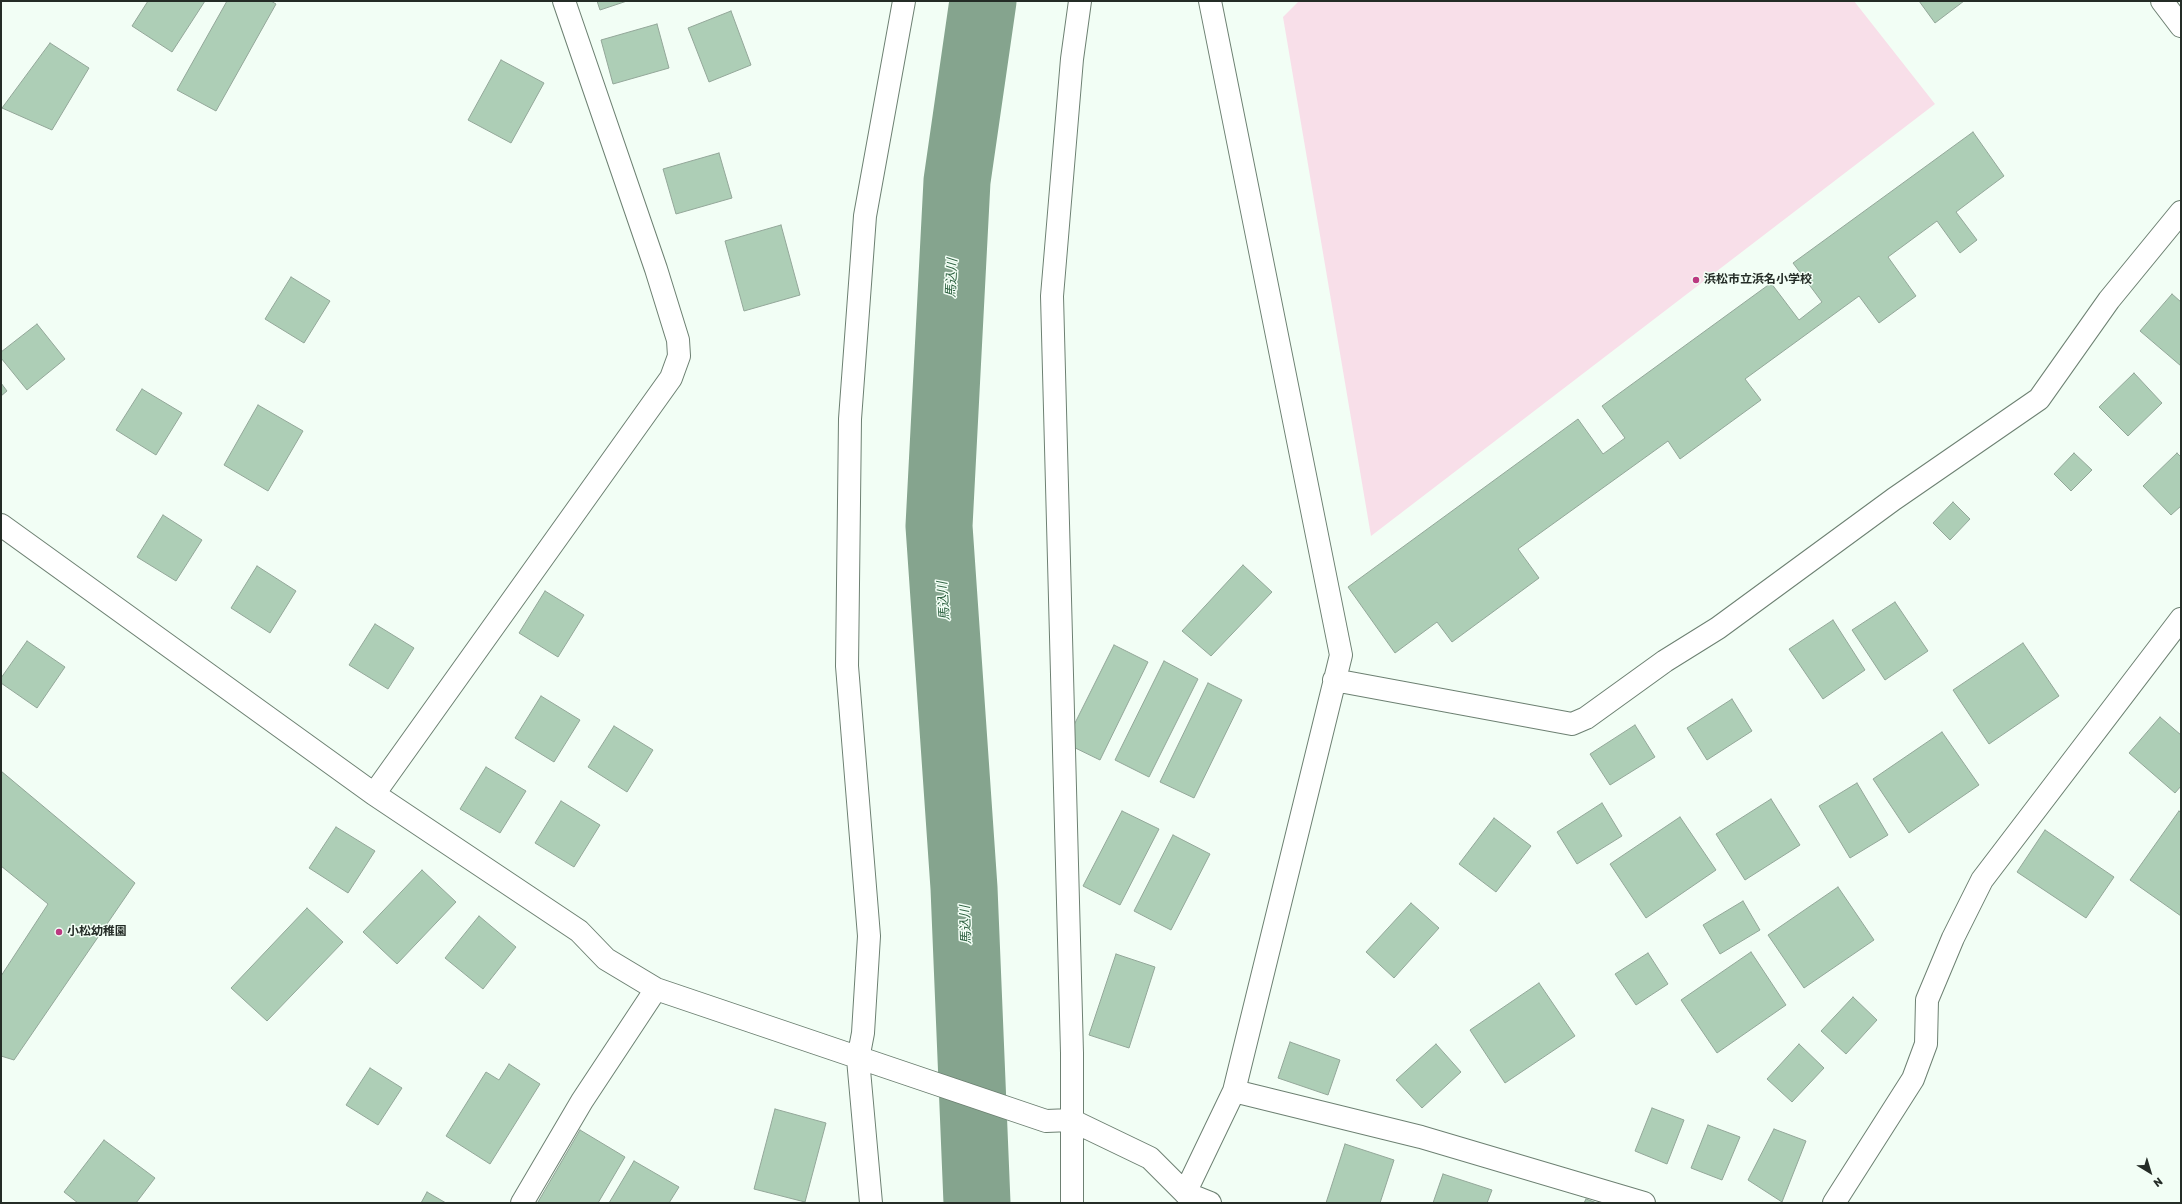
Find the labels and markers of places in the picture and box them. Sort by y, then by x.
place label: 浜松市立浜名小学校 [1704,273,1812,287]
marker: 浜松市立浜名小学校 [1691,275,1701,285]
place label: 小松幼稚園 [67,925,127,939]
marker: 小松幼稚園 [54,927,64,937]

